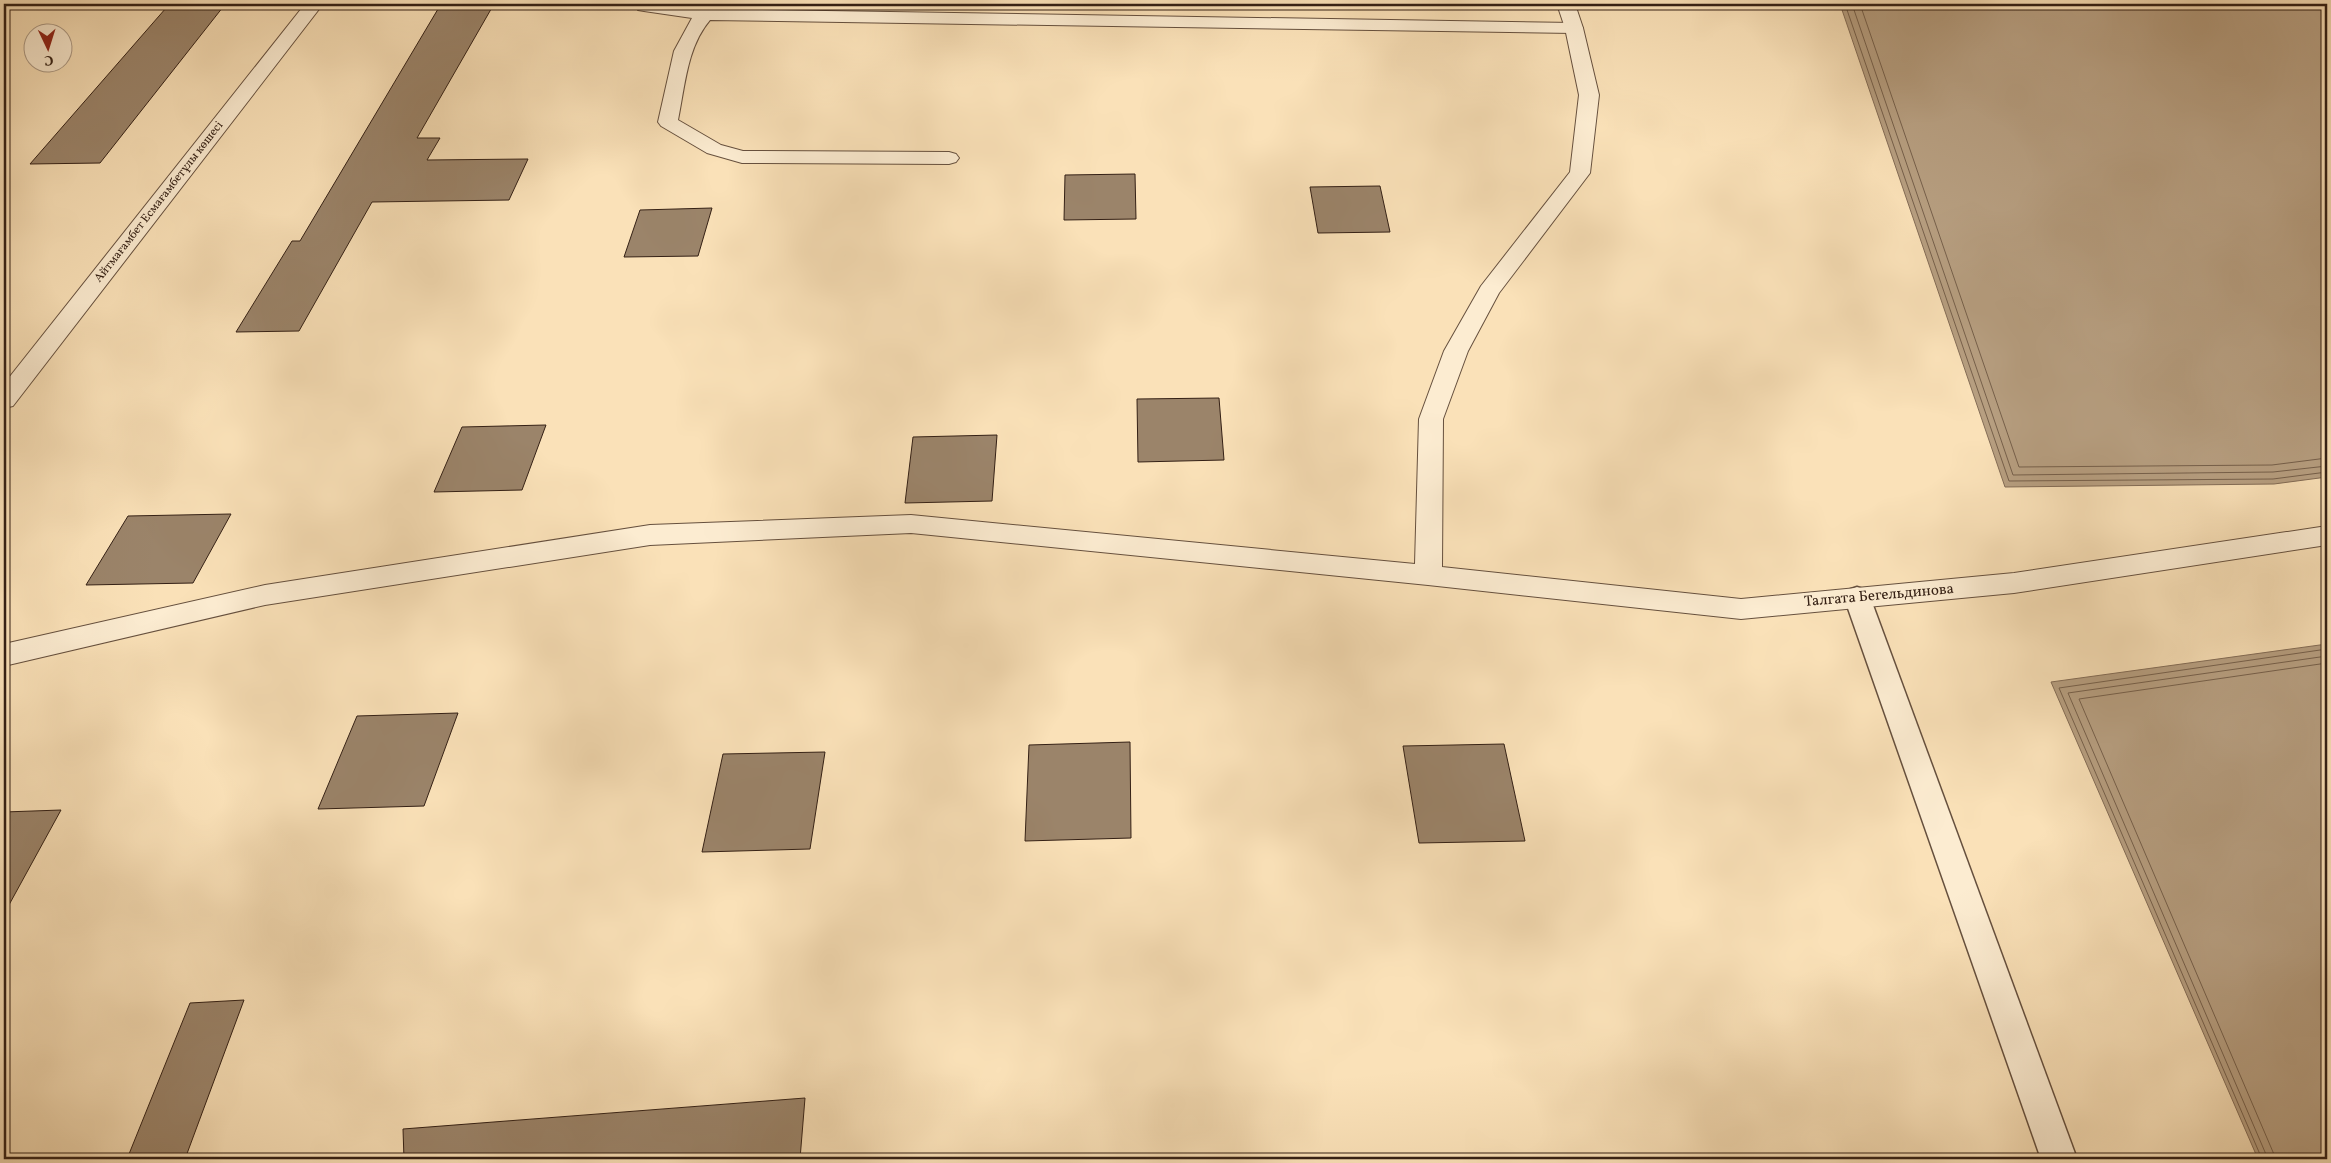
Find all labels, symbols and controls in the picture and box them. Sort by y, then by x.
north arrow [22,22,72,72]
text: С [44,50,54,69]
street label: Айтмағамбет Есмағамбетұлы көшесі [91,118,227,286]
street label: Талгата Бегельдинова [1803,579,1955,613]

